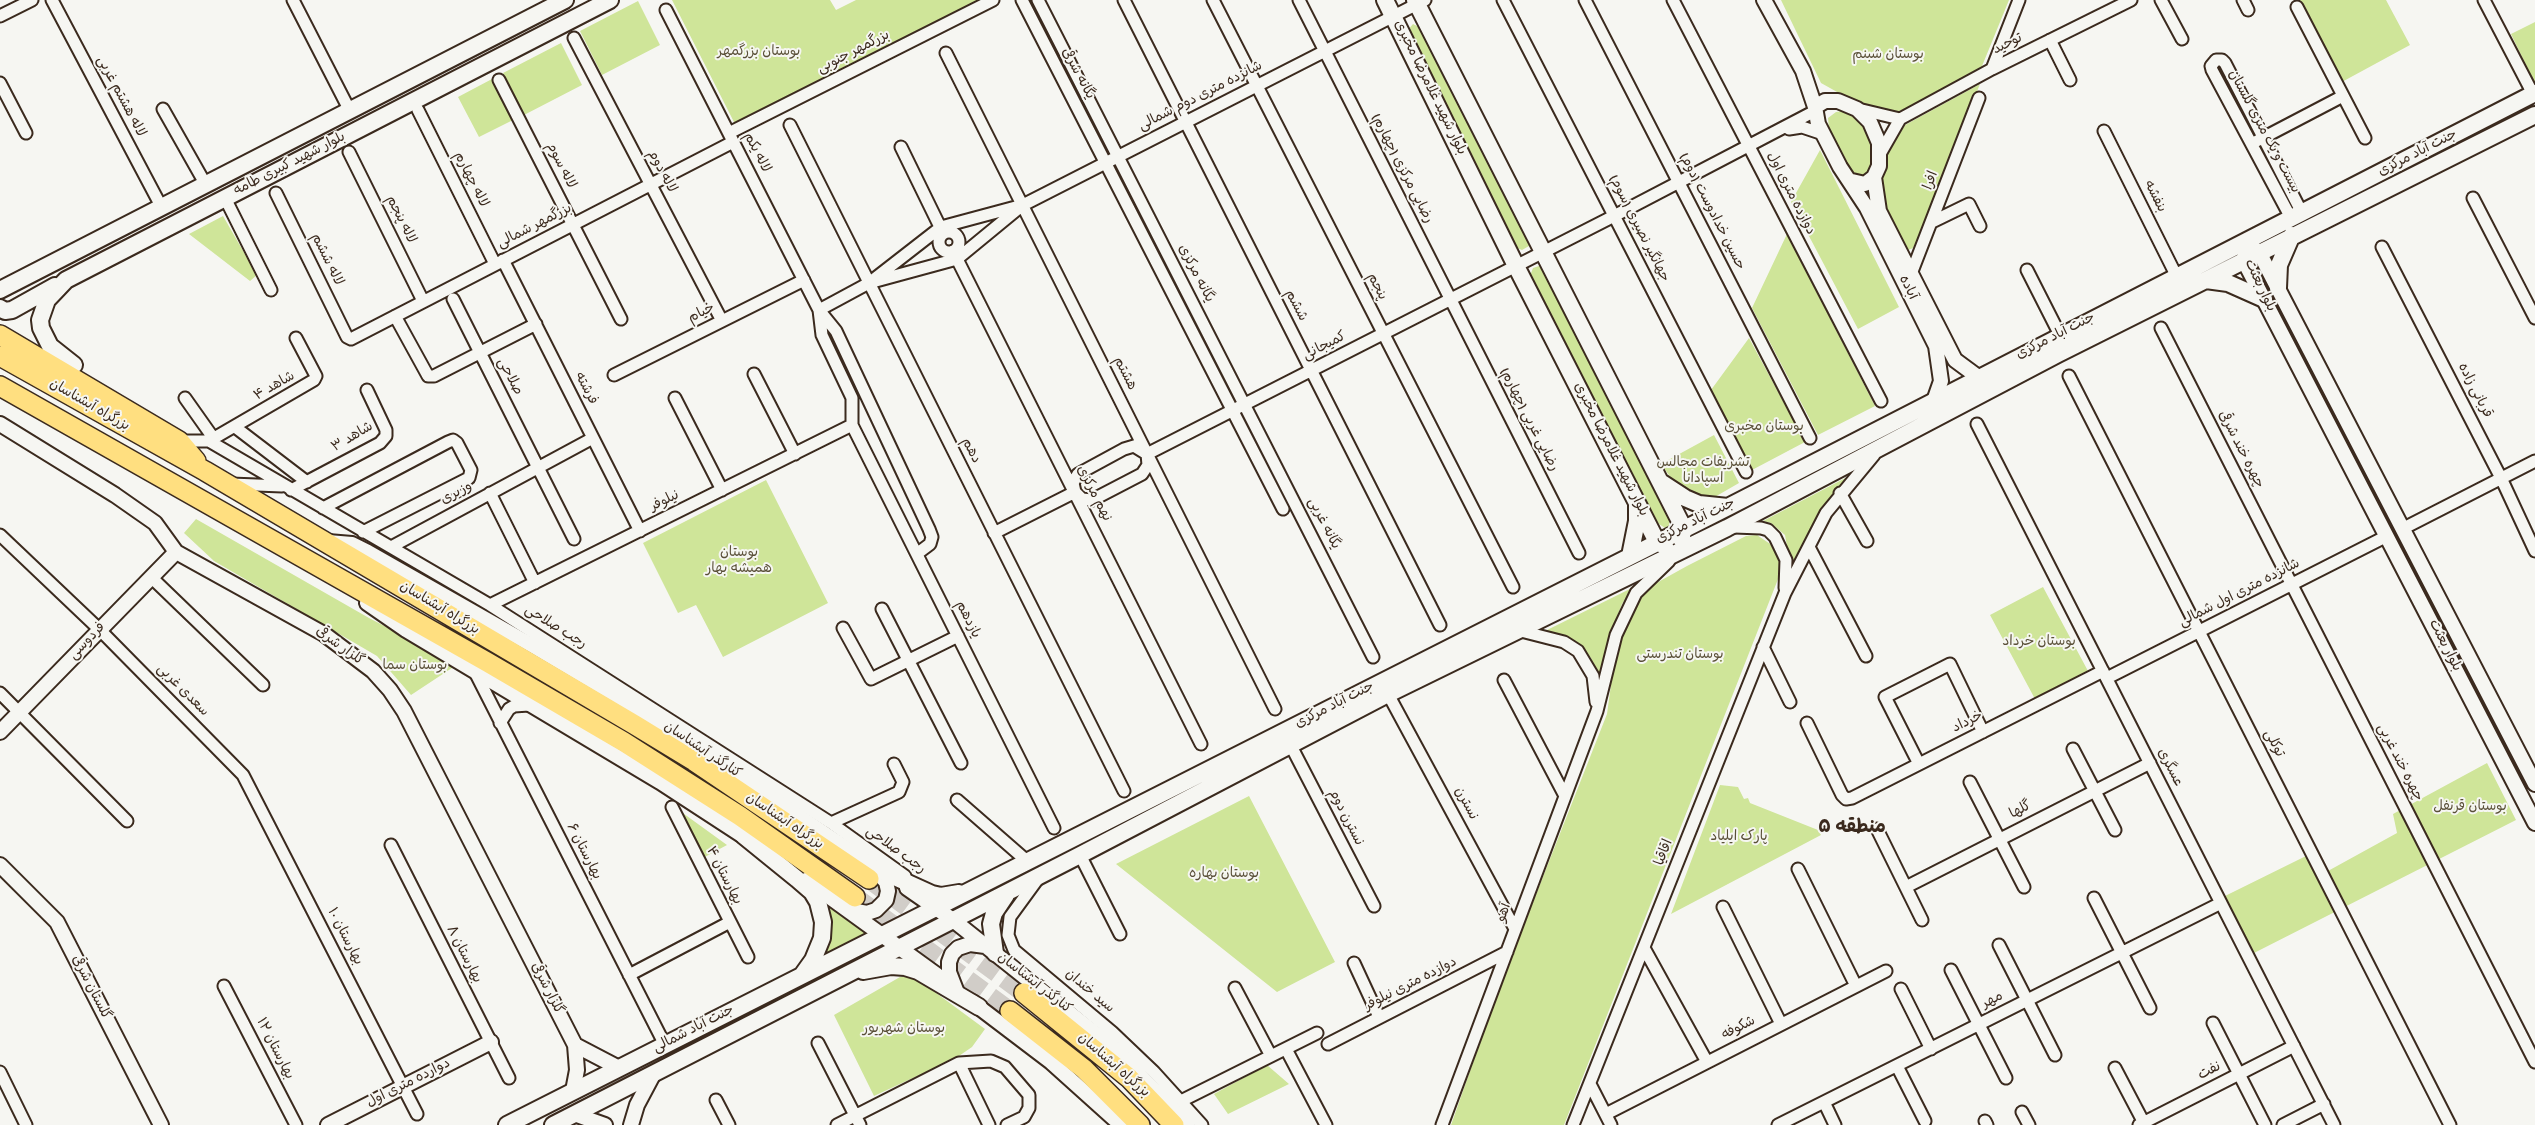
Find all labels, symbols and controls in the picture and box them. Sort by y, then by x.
street label: بلوار شهید غلامرضا مخبری [1389,18,1469,158]
street label: بزرگمهر جنوبی [815,28,893,78]
street label: توحید [1990,31,2026,59]
park label: بوستان بزرگمهر [718,45,800,61]
street label: یگانه شرقی [1057,46,1097,102]
park label: بوستان شبنم [1852,48,1924,64]
street label: لاله هشتم غربی [92,54,148,140]
street label: شانزده متری دوم شمالی [1136,58,1266,136]
street label: بیست و یک متری گلستان [2223,68,2303,196]
street label: رضایی مرکزی (چهارم) [1366,111,1436,227]
street label: جنت آباد مرکزی [2376,127,2460,181]
street label: بلوار شهید کبیری طامه [231,130,349,200]
street label: لاله یکم [739,130,773,176]
street label: لاله سوم [541,140,579,192]
street label: لاله دوم [643,148,679,196]
street label: لاله چهارم [449,149,491,211]
street label: دوازده متری اول [1762,150,1818,238]
street label: حسین خدادوست (دوم) [1674,151,1748,273]
street label: افرا [1921,169,1943,193]
street label: جهانگیر نصیری (سوم) [1604,173,1672,285]
street label: بنفشه [2139,178,2169,216]
street label: لاله پنجم [381,193,419,247]
street label: بزرگمهر شمالی [495,201,575,253]
street label: لاله ششم [306,231,346,289]
street label: یگانه مرکزی [1173,242,1217,306]
street label: بلوار بعثت [2240,257,2278,315]
street label: پنجم [1362,271,1390,303]
street label: آباده [1894,273,1920,303]
street label: ششم [1280,287,1310,325]
street label: خیام [686,300,718,328]
street label: جنت آباد مرکزی [2014,310,2098,364]
street label: کمیجانی [1300,329,1350,365]
street label: هشتم [1108,354,1140,394]
street label: صلاحی [493,356,525,398]
street label: قربانی زاده [2453,361,2495,421]
street label: رضایی غربی (چهارم) [1495,365,1561,475]
street label: شاهد ۴ [252,369,298,405]
street label: فرشته [570,370,600,408]
street label: بزرگراه آبشناسان [46,376,132,436]
street label: بلوار شهید غلامرضا مخبری [1569,380,1651,520]
street label: چهره خند شرقی [2213,408,2267,492]
street label: شاهد ۳ [329,419,377,457]
park label: بوستان مخبری [1724,420,1804,436]
street label: دهم [957,435,983,467]
park label: تشریفات مجالس اسپادانا [1656,456,1750,488]
street label: نهم مرکزی [1072,463,1114,525]
street label: وزیری [438,479,476,509]
street label: نیلوفر [648,488,682,516]
street label: یگانه غربی [1303,495,1343,553]
street label: جنت آباد مرکزی [1654,496,1738,548]
park label: بوستان همیشه بهار [706,546,772,578]
street label: شانزده متری اول شمالی [2177,556,2303,632]
street label: بزرگراه آبشناسان [396,579,482,639]
street label: یازدهم [951,598,983,642]
street label: رجب صلاحی [521,602,589,654]
street label: بلوار بعثت [2424,617,2464,675]
street label: فردوسی [66,620,110,664]
street label: گلزار شرقی [311,624,367,670]
park label: بوستان خرداد [2002,635,2076,651]
park label: بوستان تندرستی [1636,648,1724,664]
park label: بوستان سما [383,659,447,675]
street label: سعدی غربی [152,661,212,721]
street label: جنت آباد مرکزی [1293,679,1377,733]
street label: خرداد [1950,708,1986,738]
street label: کنارگذر آبشناسان [660,719,744,783]
street label: چهره خند غربی [2372,721,2426,805]
street label: توکلی [2259,727,2287,761]
street label: عسگری [2152,746,2186,790]
street label: نسترن [1449,785,1481,823]
street label: نسترن دوم [1324,787,1366,849]
street label: بزرگراه آبشناسان [742,790,826,854]
street label: گلها [2007,798,2035,824]
park label: بوستان قرنفل [2433,800,2507,816]
district label: منطقه ۵ [1818,818,1886,840]
street label: بهارستان ۶ [562,821,604,883]
street label: رجب صلاحی [862,824,928,878]
park label: پارک ایلیاد [1710,830,1768,846]
street label: اقاقیا [1652,837,1678,869]
street label: بهارستان ۴ [701,844,745,908]
park label: بوستان بهاره [1189,867,1259,883]
street label: آهو [1494,901,1516,925]
street label: بهارستان ۱۰ [322,906,366,968]
street label: بهارستان ۸ [441,923,485,987]
street label: کنارگذر آبشناسان [993,950,1075,1018]
street label: گلستان شرقی [67,953,113,1023]
street label: دوازده متری نیلوفر [1362,954,1460,1016]
street label: گلزار شرقی [526,960,566,1018]
street label: سید خندان [1061,967,1117,1017]
street label: مهر [1980,989,2006,1013]
street label: جنت آباد شمالی [651,1002,737,1058]
street label: شکوفه [1719,1013,1759,1045]
street label: بهارستان ۱۲ [251,1015,297,1083]
park label: بوستان شهریور [863,1022,945,1038]
street label: بزرگراه آبشناسان [1074,1030,1152,1102]
street label: دوارده متری اول [364,1056,454,1112]
street label: نفت [2196,1059,2224,1085]

